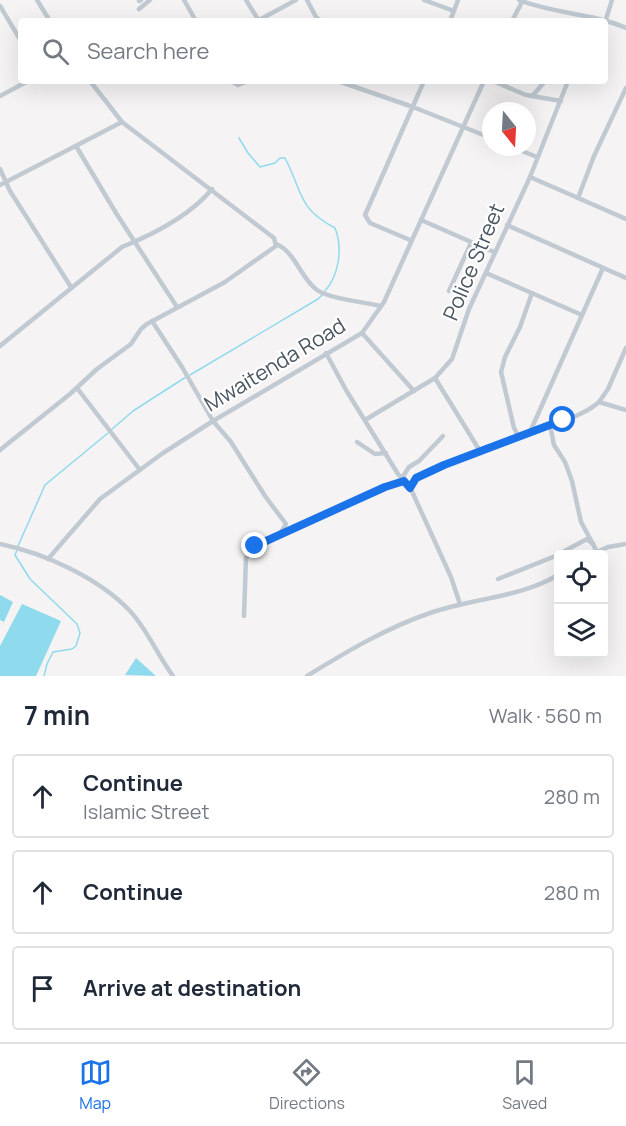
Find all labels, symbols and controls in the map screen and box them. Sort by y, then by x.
search box [18,18,608,84]
icon: search [39,35,72,68]
text: Search here [87,36,209,66]
north arrow [482,102,536,156]
street label: Police Street [436,199,510,324]
street label: Mwaitenda Road [199,311,350,417]
route start [549,406,575,432]
route end [241,532,267,558]
map controls [554,550,608,658]
button: locate [554,550,608,604]
button: layers [554,604,608,658]
text: 7 min [24,697,90,733]
text: Walk · 560 m [489,702,602,729]
text: Continue [83,768,183,798]
icon: ahead [26,780,59,813]
text: 280 m [544,783,600,810]
text: Islamic Street [83,798,209,825]
icon: ahead [26,876,59,909]
text: Continue [83,877,183,907]
text: 280 m [544,879,600,906]
icon: arrive [26,972,59,1005]
text: Arrive at destination [83,973,301,1003]
tab: Map [79,1056,112,1114]
tab: Directions [269,1056,345,1114]
tab: Saved [502,1056,547,1114]

